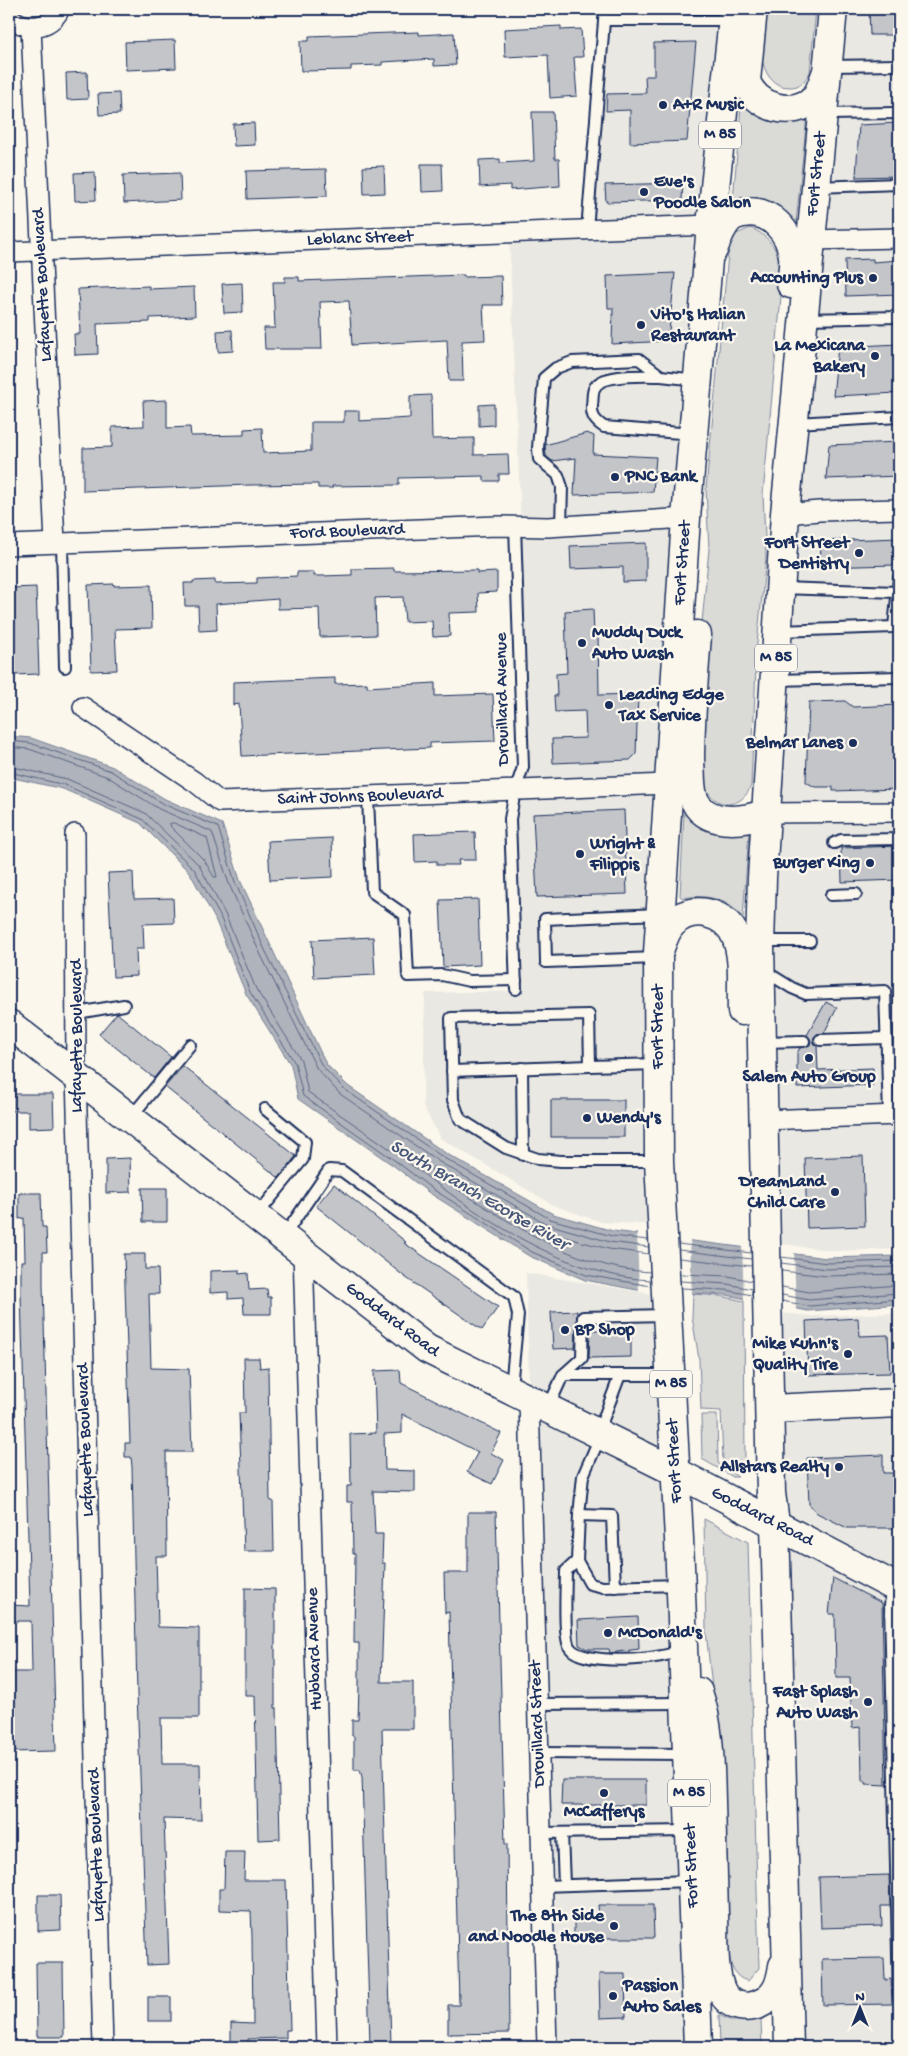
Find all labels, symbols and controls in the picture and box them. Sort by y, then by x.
place label: A+R Music [672,95,745,116]
marker: A+R Music [657,99,669,111]
road number: M 85 [699,122,741,148]
street label: Fort Street [802,129,832,218]
place label: Eve's Poodle Salon [653,172,751,214]
marker: Eve's Poodle Salon [638,186,650,198]
street label: Lafayette Boulevard [28,206,58,362]
street label: Leblanc Street [307,227,415,251]
place label: Accounting Plus [750,268,864,289]
marker: Accounting Plus [867,272,879,284]
place label: Vito's Italian Restaurant [650,305,746,347]
marker: Vito's Italian Restaurant [635,319,647,331]
place label: La Mexicana Bakery [774,336,866,378]
marker: La Mexicana Bakery [869,350,881,362]
place label: PNC Bank [624,467,698,488]
marker: PNC Bank [609,471,621,483]
street label: Fort Street [670,518,697,607]
street label: Ford Boulevard [288,519,406,545]
place label: Fort Street Dentistry [763,533,851,575]
marker: Fort Street Dentistry [853,547,865,559]
place label: Muddy Duck Auto Wash [591,623,683,665]
street label: Drouillard Avenue [491,632,515,767]
marker: Muddy Duck Auto Wash [576,637,588,649]
road number: M 85 [755,644,797,671]
place label: Leading Edge Tax Service [617,685,724,727]
marker: Leading Edge Tax Service [603,699,615,711]
place label: Belmar Lanes [745,733,844,754]
marker: Belmar Lanes [847,737,859,749]
street label: Saint Johns Boulevard [277,784,445,810]
place label: Wright & Filippis [589,834,656,876]
marker: Wright & Filippis [574,848,586,860]
place label: Burger King [772,853,860,874]
marker: Burger King [864,857,876,869]
street label: Lafayette Boulevard [67,958,88,1113]
street label: Fort Street [648,983,669,1070]
marker: Salem Auto Group [803,1052,815,1064]
place label: Salem Auto Group [742,1067,876,1088]
place label: Wendy's [596,1108,662,1129]
marker: Wendy's [581,1112,593,1124]
water label: South Branch Ecorse River [386,1135,576,1259]
place label: DreamLand Child Care [737,1172,827,1214]
marker: DreamLand Child Care [829,1186,841,1198]
street label: Goddard Road [341,1278,444,1363]
place label: BP Shop [574,1320,635,1341]
marker: BP Shop [559,1324,571,1336]
place label: Mike Kuhn's Quality Tire [752,1334,839,1376]
marker: Mike Kuhn's Quality Tire [842,1348,854,1360]
street label: Lafayette Boulevard [73,1361,99,1517]
road number: M 85 [650,1370,692,1398]
street label: Fort Street [662,1417,688,1505]
place label: Allstars Realty [719,1457,829,1478]
marker: Allstars Realty [833,1461,845,1473]
street label: Goddard Road [707,1482,818,1553]
street label: Hubbard Avenue [302,1586,328,1711]
place label: McDonald's [618,1623,703,1644]
marker: McDonald's [602,1627,614,1639]
street label: Drouillard Street [525,1659,551,1789]
place label: Fast Splash Auto Wash [772,1682,858,1724]
marker: Fast Splash Auto Wash [862,1696,874,1708]
street label: Lafayette Boulevard [84,1766,110,1922]
road number: M 85 [668,1780,710,1806]
marker: McCafferys [598,1787,610,1799]
place label: McCafferys [564,1802,646,1823]
street label: Fort Street [680,1822,704,1910]
place label: The 8th Side and Noodle House [467,1906,605,1948]
marker: The 8th Side and Noodle House [608,1920,620,1932]
place label: Passion Auto Sales [622,1976,703,2018]
north arrow [836,1984,886,2034]
text: N [855,1989,865,2006]
marker: Passion Auto Sales [607,1990,619,2002]

